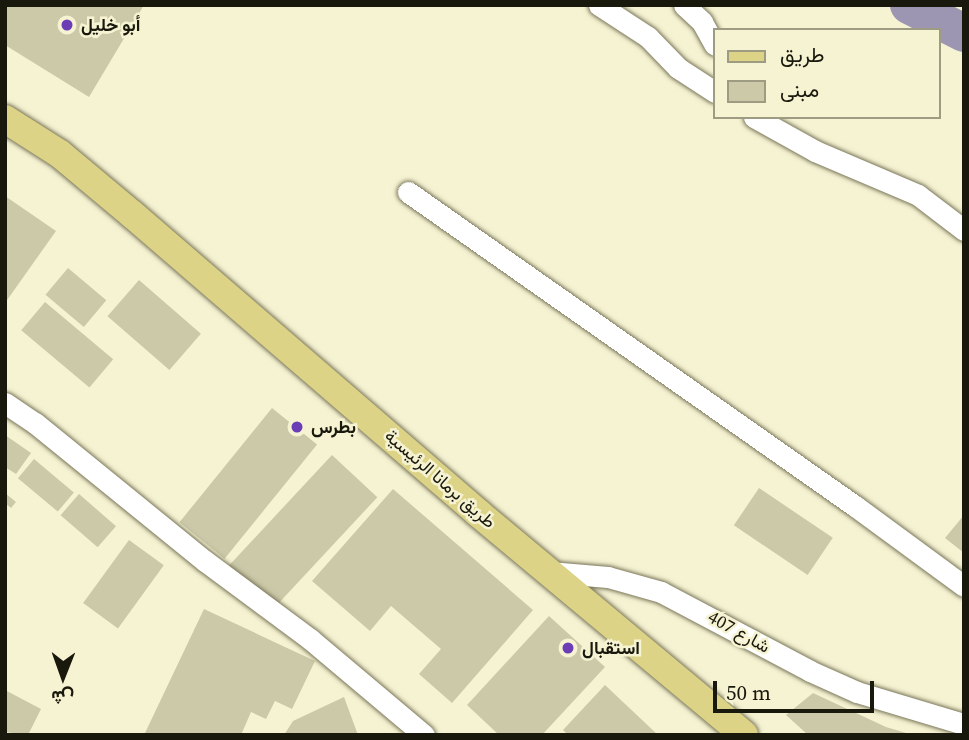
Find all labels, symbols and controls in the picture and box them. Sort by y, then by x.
place label: أبو خليل [81,14,140,36]
marker: أبو خليل [59,17,75,33]
legend [713,28,941,119]
text: طريق [780,40,825,69]
text: مبنى [780,75,819,104]
place label: بطرس [311,416,356,438]
marker: بطرس [289,419,305,435]
street label: طريق برمانا الرئيسية [380,425,500,533]
street label: شارع 407 [704,606,774,658]
place label: استقبال [582,637,640,659]
marker: استقبال [560,640,576,656]
north arrow [28,642,98,712]
scale bar [717,666,878,710]
text: 50 m [726,678,771,707]
text: ش [51,685,74,711]

